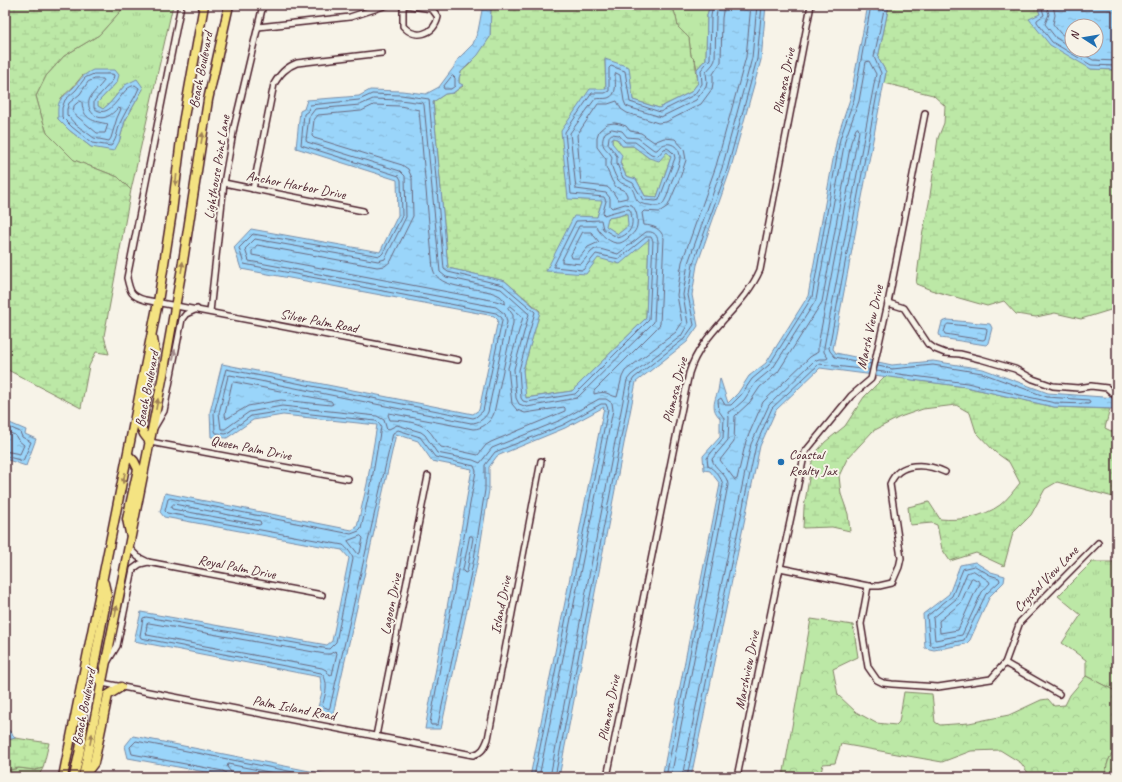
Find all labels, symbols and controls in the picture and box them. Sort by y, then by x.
north arrow [1064,18,1104,58]
street label: Beach Boulevard [185,28,217,110]
text: N [1067,29,1082,41]
street label: Plumosa Drive [769,45,799,115]
street label: Lighthouse Point Lane [200,112,234,220]
one-way arrow [199,132,205,144]
street label: Anchor Harbor Drive [245,167,348,203]
one-way arrow [173,174,179,186]
one-way arrow [179,261,185,273]
street label: Marsh View Drive [853,282,887,371]
street label: Silver Palm Road [279,305,362,337]
street label: Beach Boulevard [131,347,163,429]
one-way arrow [172,349,178,362]
street label: Plumosa Drive [659,354,692,424]
one-way arrow [155,397,161,410]
street label: Queen Palm Drive [209,432,294,464]
place label: Coastal Realty Jax [789,446,838,479]
marker: Coastal Realty Jax [776,457,786,467]
one-way arrow [120,471,126,484]
street label: Crystal View Lane [1010,541,1083,616]
street label: Royal Palm Drive [197,551,279,583]
street label: Lagoon Drive [377,571,406,636]
street label: Island Drive [487,573,515,636]
one-way arrow [113,605,119,617]
street label: Marshview Drive [731,628,763,711]
street label: Beach Boulevard [68,665,100,747]
street label: Plumosa Drive [594,672,624,742]
street label: Palm Island Road [251,692,339,725]
one-way arrow [88,733,94,745]

